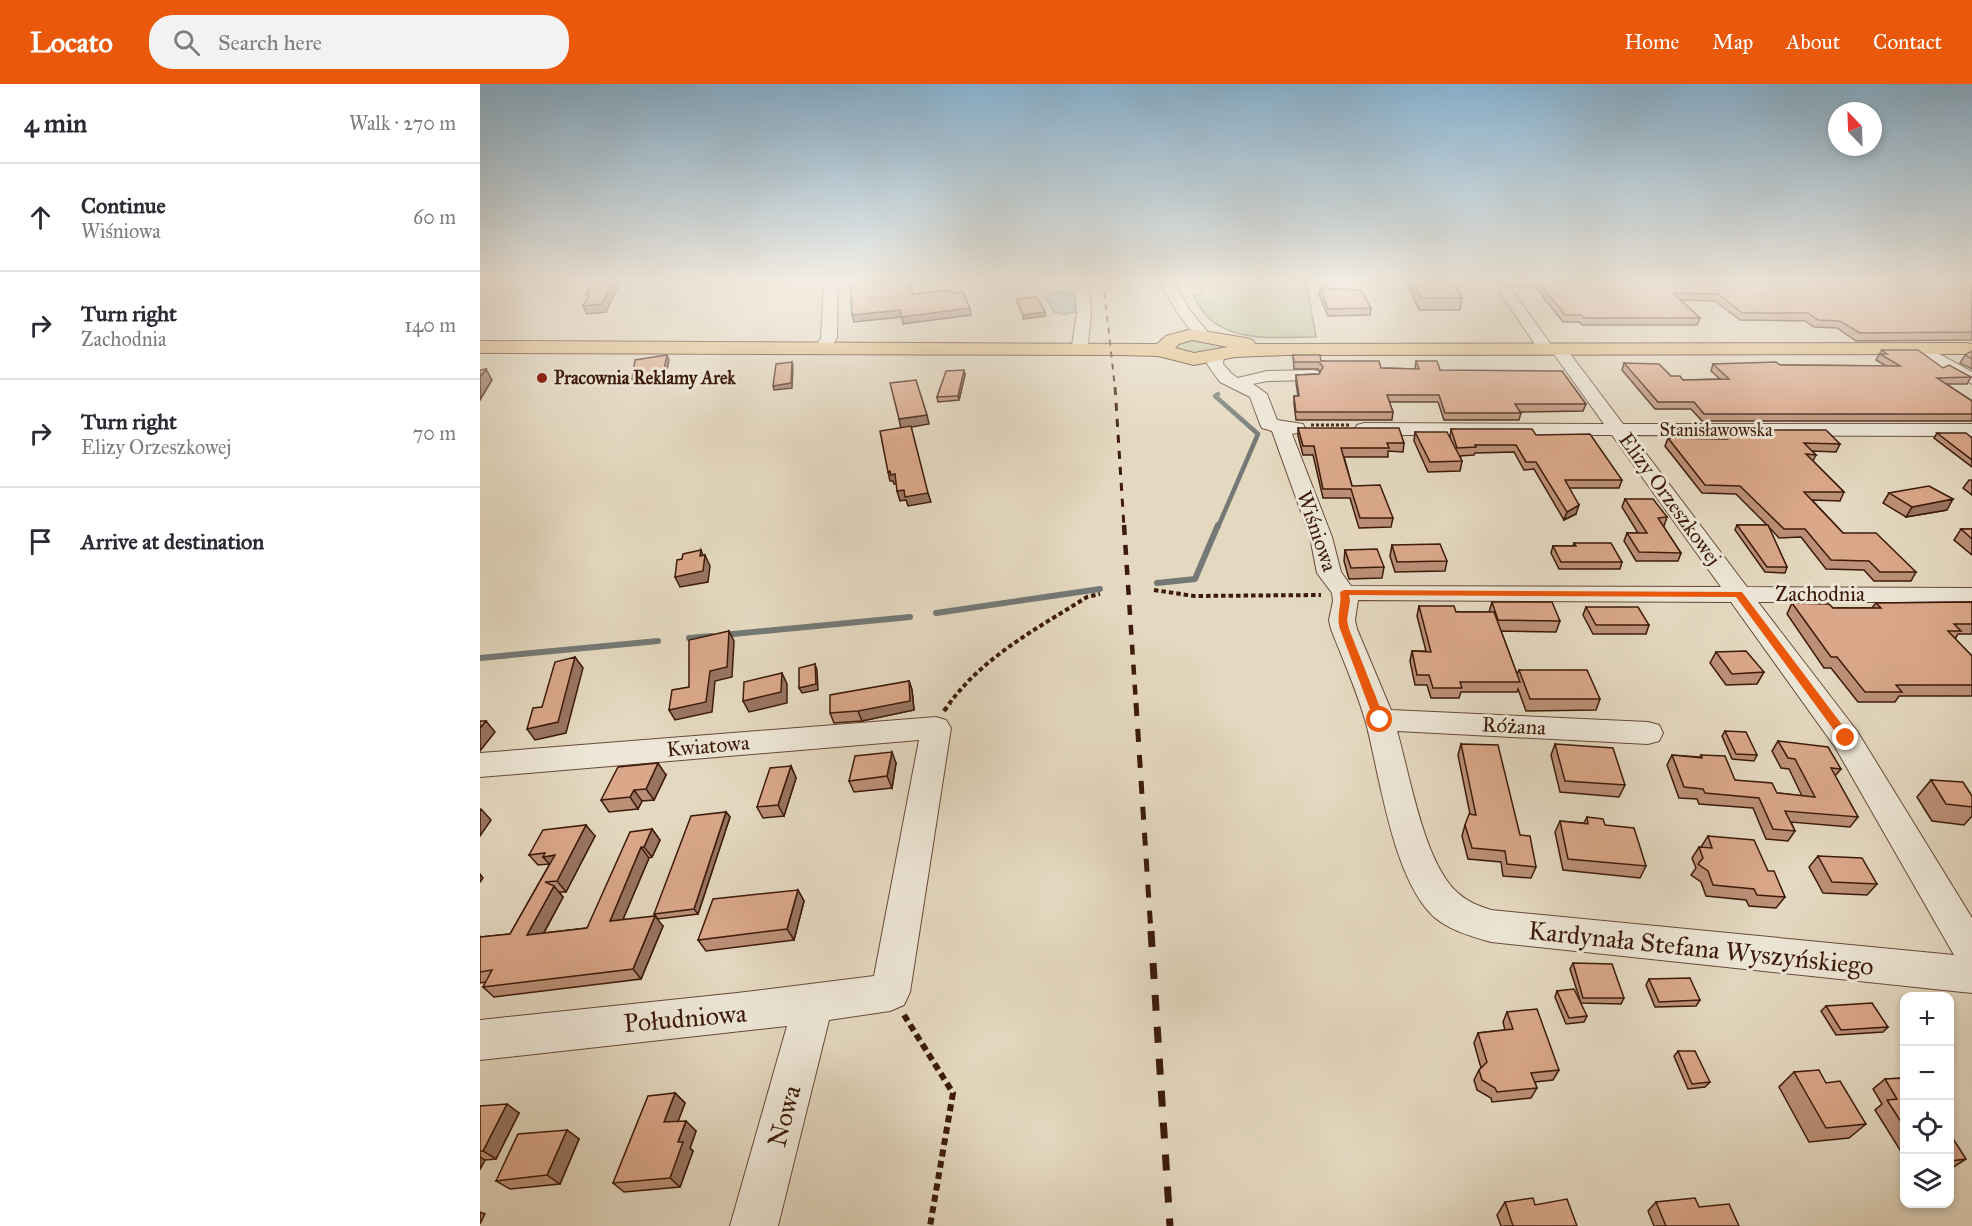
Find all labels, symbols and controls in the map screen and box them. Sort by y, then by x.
search box [149,15,569,69]
text: Locato [30,25,113,60]
icon: search [170,26,203,59]
text: Search here [218,29,322,56]
text: Home [1624,29,1679,55]
text: Map [1712,29,1753,55]
text: About [1786,29,1840,55]
text: Contact [1873,29,1942,55]
north arrow [1828,102,1882,156]
text: 4 min [24,107,87,139]
text: Walk · 270 m [349,111,456,135]
text: Continue [81,192,166,219]
icon: ahead [24,201,57,234]
text: 60 m [413,205,456,229]
text: Wiśniowa [81,219,161,243]
text: Turn right [81,300,177,327]
icon: right [24,309,57,342]
text: 140 m [404,313,456,337]
text: Zachodnia [81,327,166,351]
place label: Pracownia Reklamy Arek [554,367,736,390]
marker: Pracownia Reklamy Arek [535,371,549,385]
text: Turn right [81,408,177,435]
icon: right [24,417,57,450]
street label: Stanisławowska [1659,419,1773,441]
text: 70 m [413,421,456,445]
street label: Elizy Orzeszkowej [1613,428,1727,570]
text: Elizy Orzeszkowej [81,435,231,459]
street label: Wiśniowa [1291,487,1343,575]
icon: arrive [24,525,57,558]
text: Arrive at destination [81,528,264,555]
street label: Zachodnia [1775,581,1865,607]
route start [1366,706,1392,732]
street label: Różana [1481,711,1547,741]
route end [1832,724,1858,750]
street label: Kwiatowa [665,729,751,763]
street label: Kardynała Stefana Wyszyńskiego [1527,914,1875,982]
map controls [1900,992,1954,1208]
button: + [1900,992,1954,1046]
street label: Południowa [622,997,748,1039]
button: − [1900,1046,1954,1100]
street label: Nowa [760,1082,808,1150]
button: locate [1900,1100,1954,1154]
button: layers [1900,1154,1954,1208]

